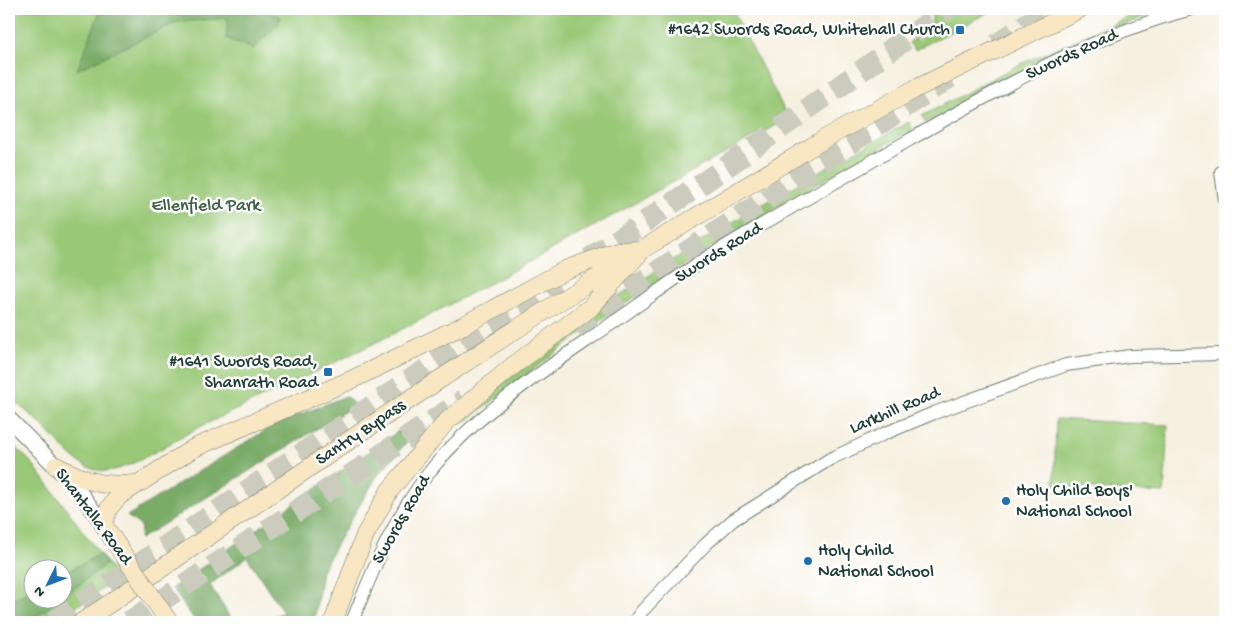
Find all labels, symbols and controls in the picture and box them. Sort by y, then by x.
place label: #1642 Swords Road, Whitehall Church [668,20,950,41]
marker: #1642 Swords Road, Whitehall Church [954,24,966,36]
street label: Swords Road [1023,24,1123,85]
park label: Ellenfield Park [152,196,262,217]
street label: Swords Road [672,217,768,288]
place label: #1641 Swords Road, Shanrath Road [169,352,319,394]
marker: #1641 Swords Road, Shanrath Road [322,366,334,378]
street label: Larkhill Road [847,382,945,439]
street label: Santry Bypass [312,394,411,471]
street label: Shantalla Road [50,465,137,571]
street label: Swords Road [368,471,437,568]
place label: Holy Child Boys' National School [1016,481,1133,523]
marker: Holy Child Boys' National School [1000,495,1012,507]
place label: Holy Child National School [818,541,934,583]
marker: Holy Child National School [802,555,814,567]
north arrow [22,558,72,608]
text: N [31,582,50,600]

